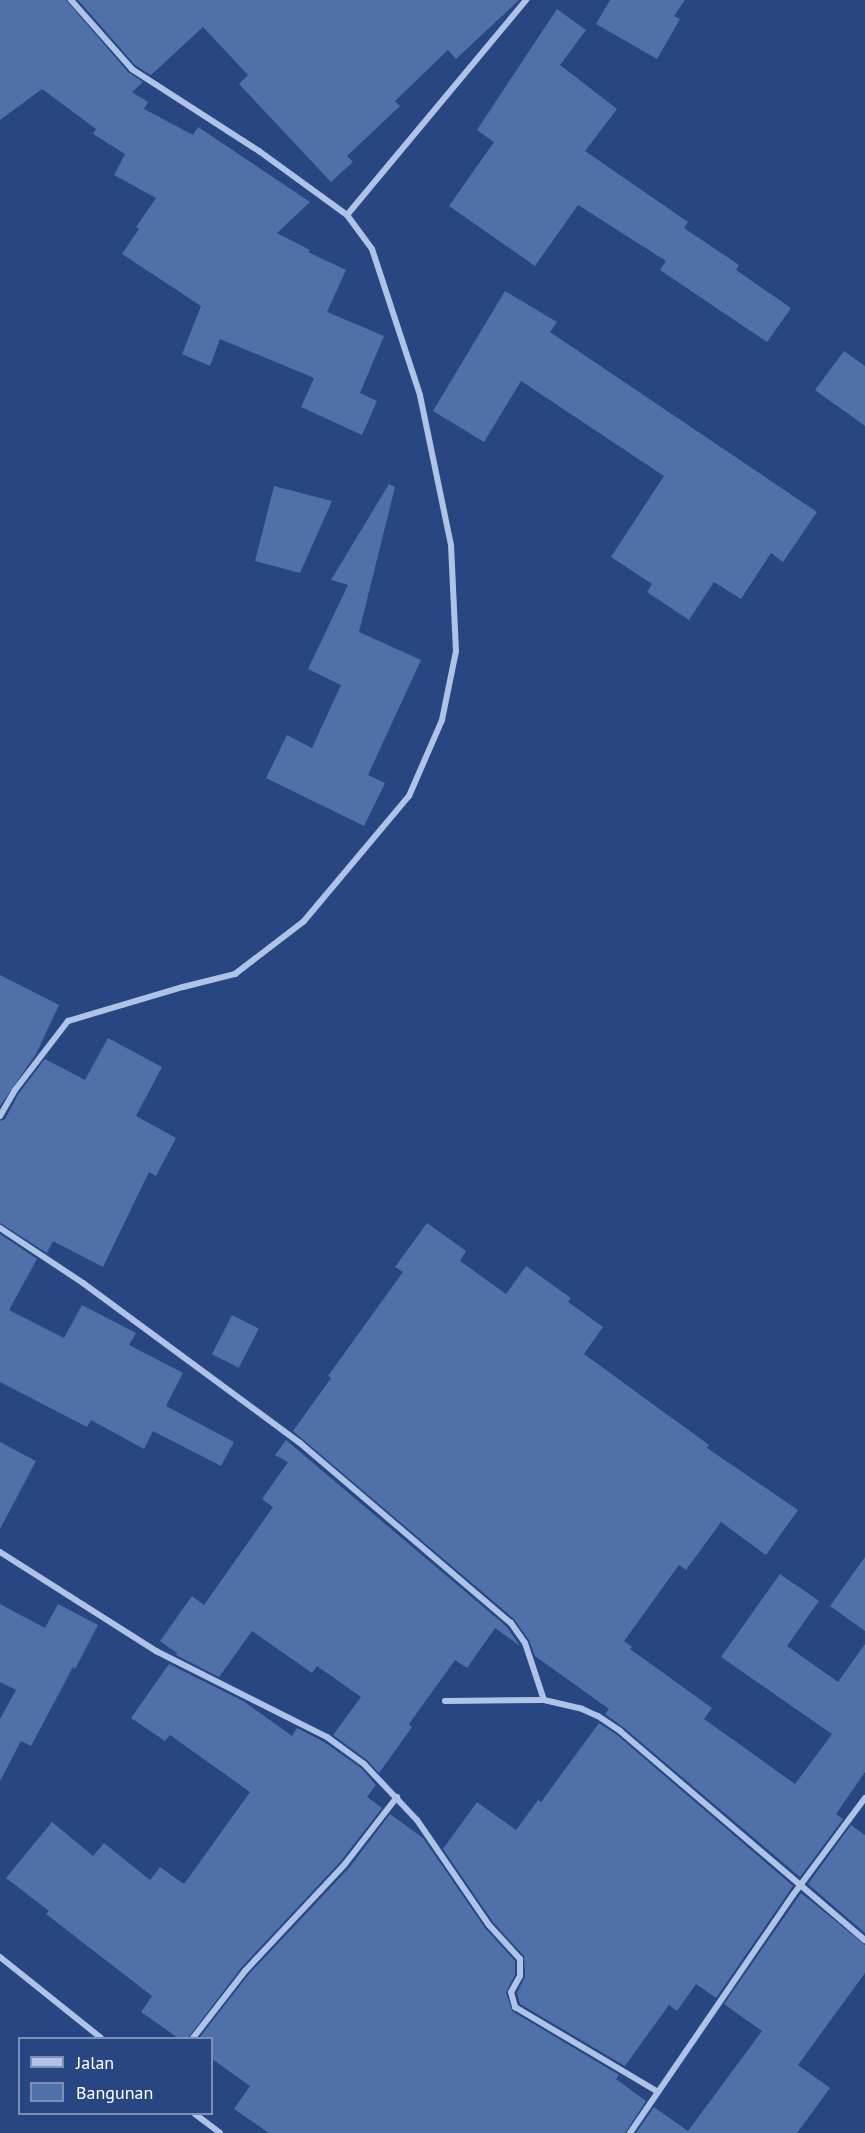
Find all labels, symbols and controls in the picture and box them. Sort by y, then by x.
legend [18,2037,213,2115]
text: Jalan [76,2051,114,2074]
text: Bangunan [76,2081,153,2104]

